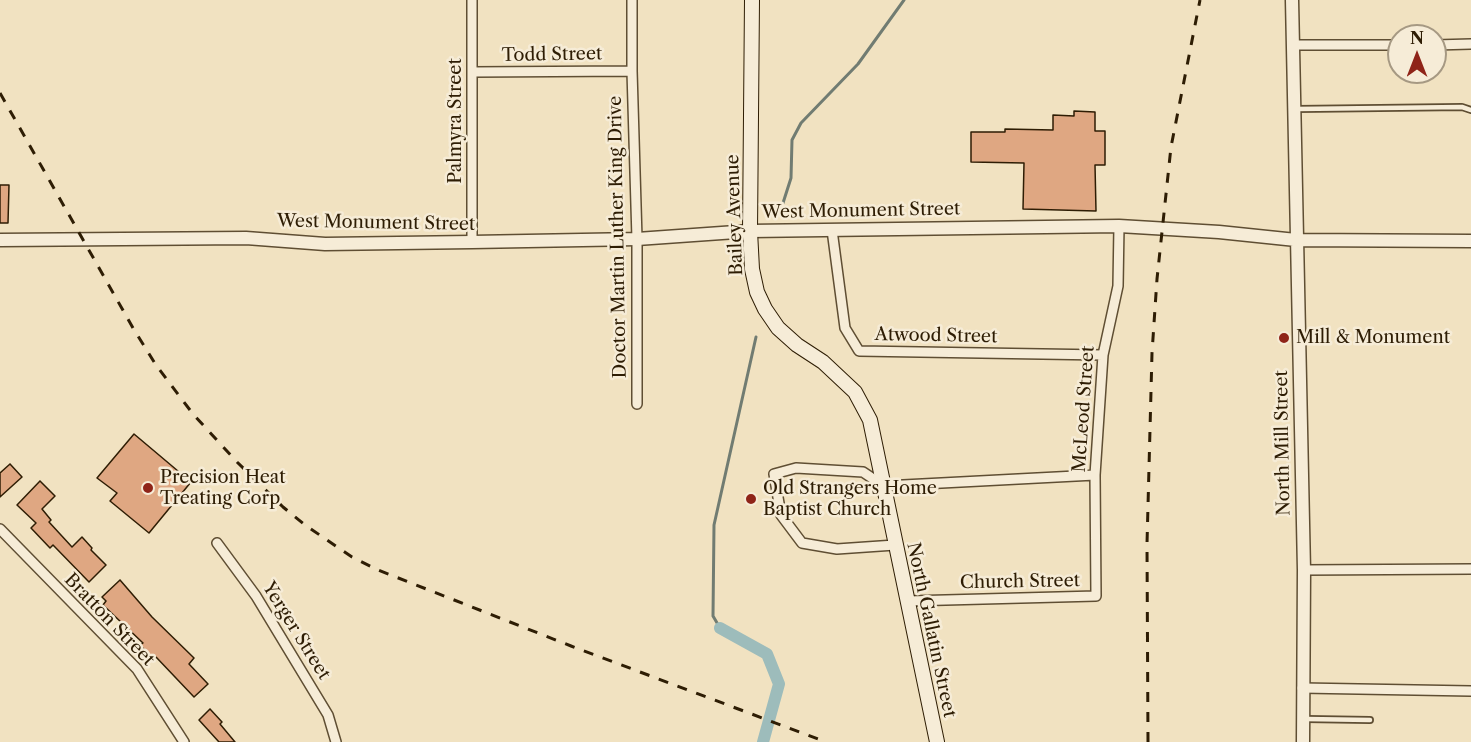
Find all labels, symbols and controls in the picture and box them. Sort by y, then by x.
north arrow [1387,24,1447,84]
text: N [1410,28,1424,48]
street label: Todd Street [502,43,602,67]
street label: Palmyra Street [445,58,467,184]
street label: Doctor Martin Luther King Drive [605,96,631,378]
street label: Bailey Avenue [722,154,748,276]
street label: West Monument Street [762,198,960,224]
street label: West Monument Street [277,210,475,236]
street label: Atwood Street [874,324,998,348]
place label: Mill & Monument [1296,327,1450,349]
marker: Mill & Monument [1277,331,1291,345]
street label: McLeod Street [1069,345,1099,473]
street label: North Mill Street [1271,370,1295,516]
place label: Precision Heat Treating Corp [160,467,286,510]
place label: Old Strangers Home Baptist Church [763,478,937,520]
marker: Precision Heat Treating Corp [141,481,155,495]
marker: Old Strangers Home Baptist Church [744,492,758,506]
street label: North Gallatin Street [902,540,960,720]
street label: Bratton Street [59,569,159,671]
street label: Church Street [960,570,1080,594]
street label: Yerger Street [257,578,335,684]

